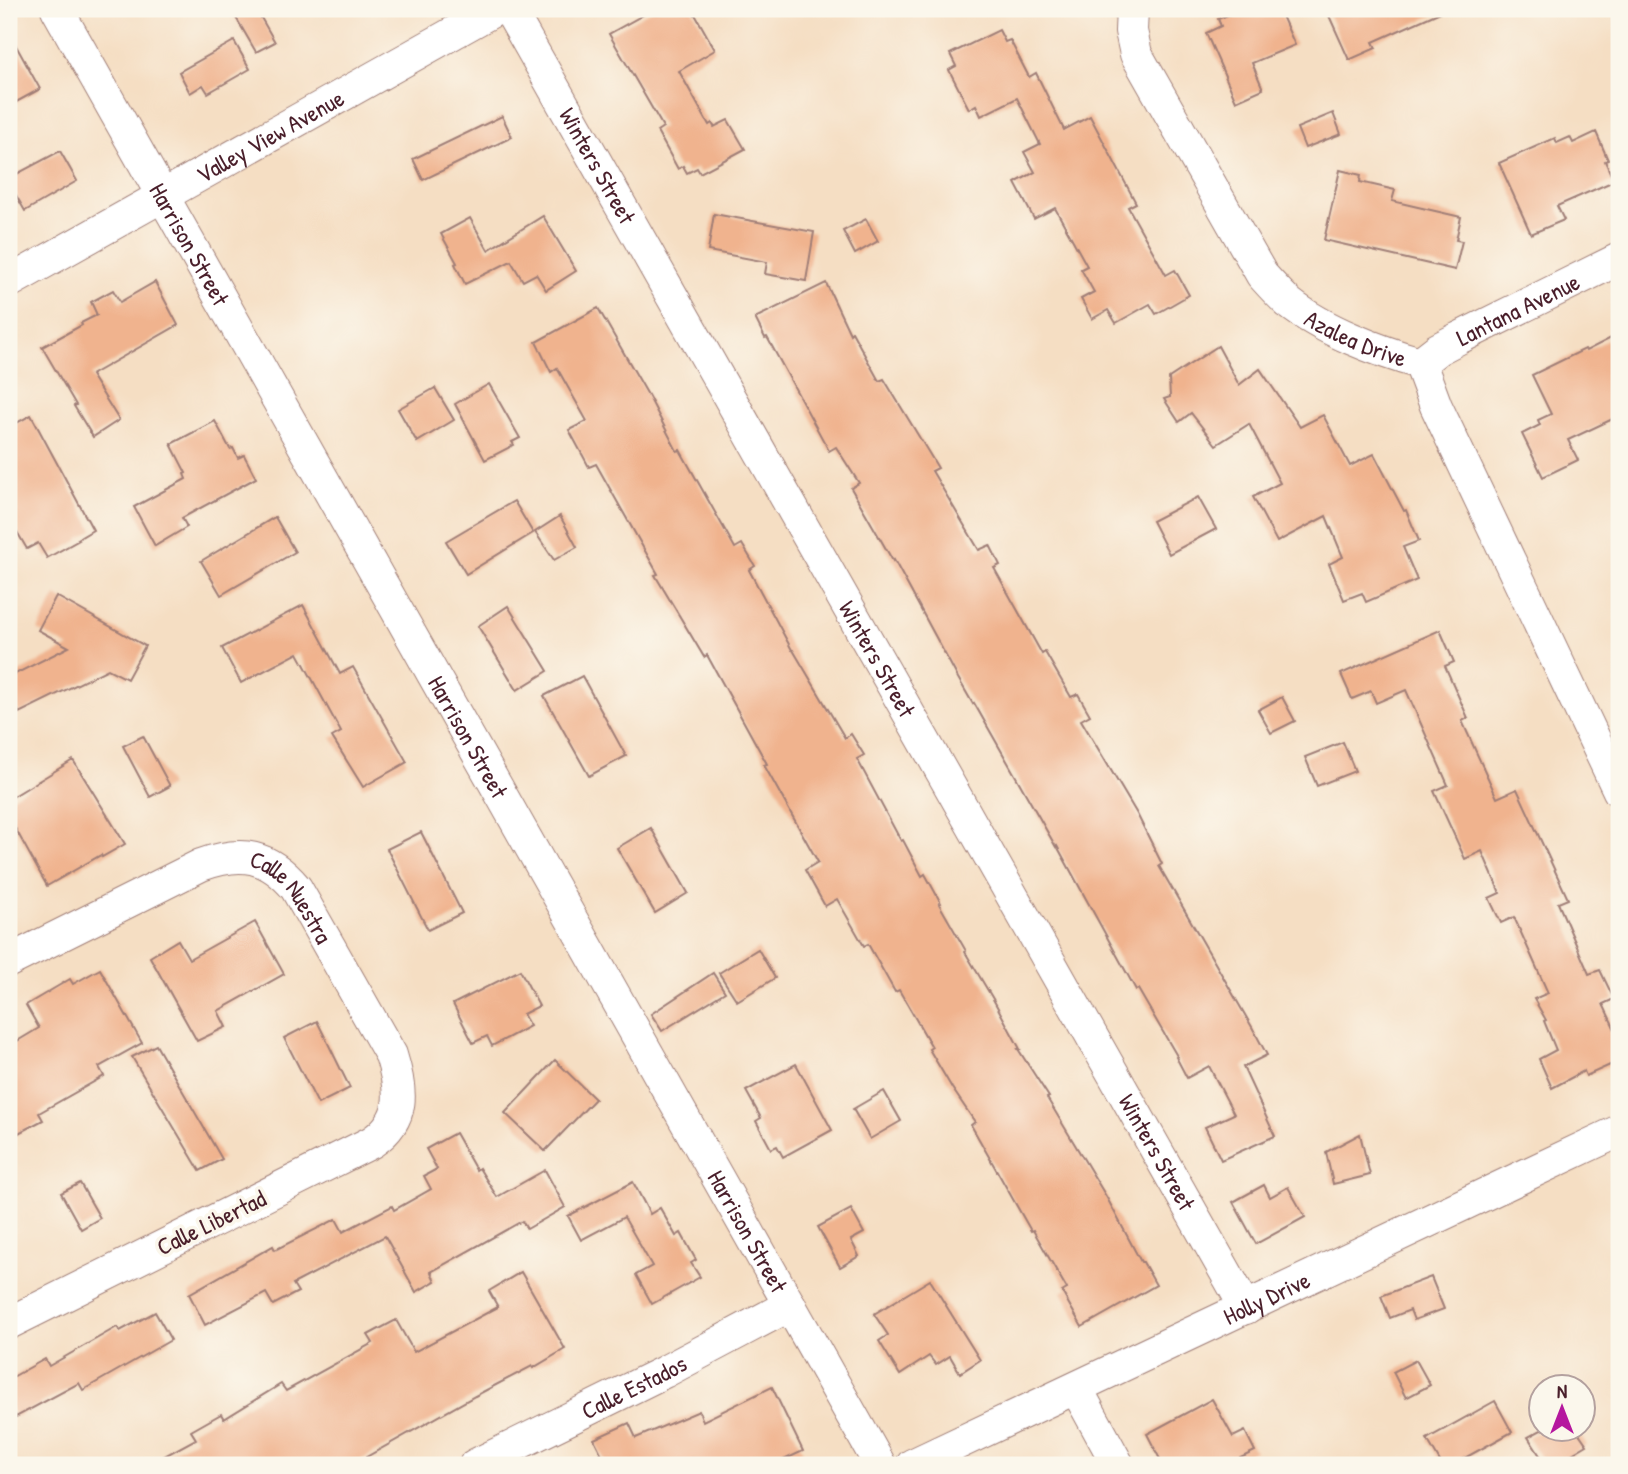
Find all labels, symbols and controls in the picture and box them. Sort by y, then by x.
street label: Valley View Avenue [190,81,350,190]
street label: Winters Street [552,102,644,230]
street label: Harrison Street [143,177,238,312]
street label: Lantana Avenue [1451,265,1585,353]
street label: Azalea Drive [1299,302,1411,374]
street label: Winters Street [832,595,924,723]
street label: Harrison Street [421,670,516,804]
street label: Calle Nuestra [247,842,340,949]
street label: Winters Street [1112,1088,1203,1216]
street label: Harrison Street [701,1164,796,1299]
street label: Calle Libertad [151,1182,271,1262]
street label: Holly Drive [1218,1263,1315,1332]
street label: Calle Estados [576,1347,692,1426]
north arrow [1526,1372,1596,1442]
text: N [1557,1378,1567,1404]

